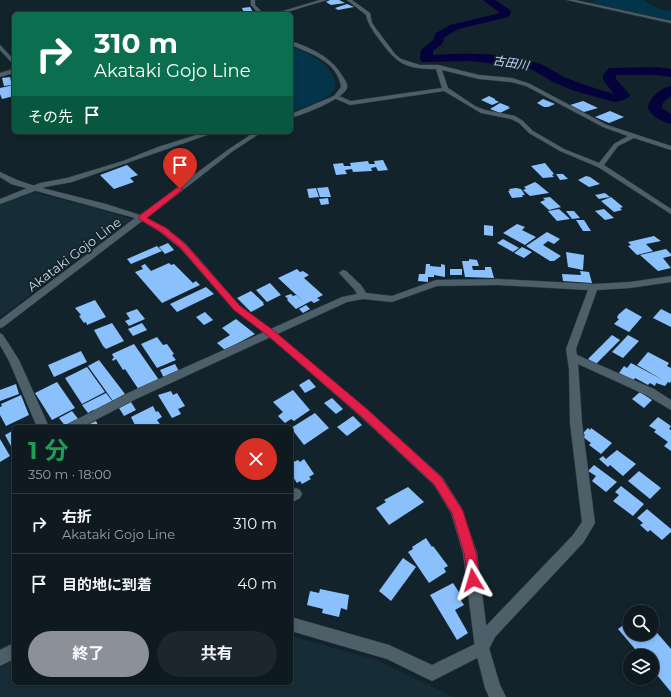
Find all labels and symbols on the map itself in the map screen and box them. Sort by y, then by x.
water label: 古田川 [492,52,532,73]
pin [163,148,197,189]
street label: Akataki Gojo Line [24,213,124,294]
position arrow [452,559,494,601]

